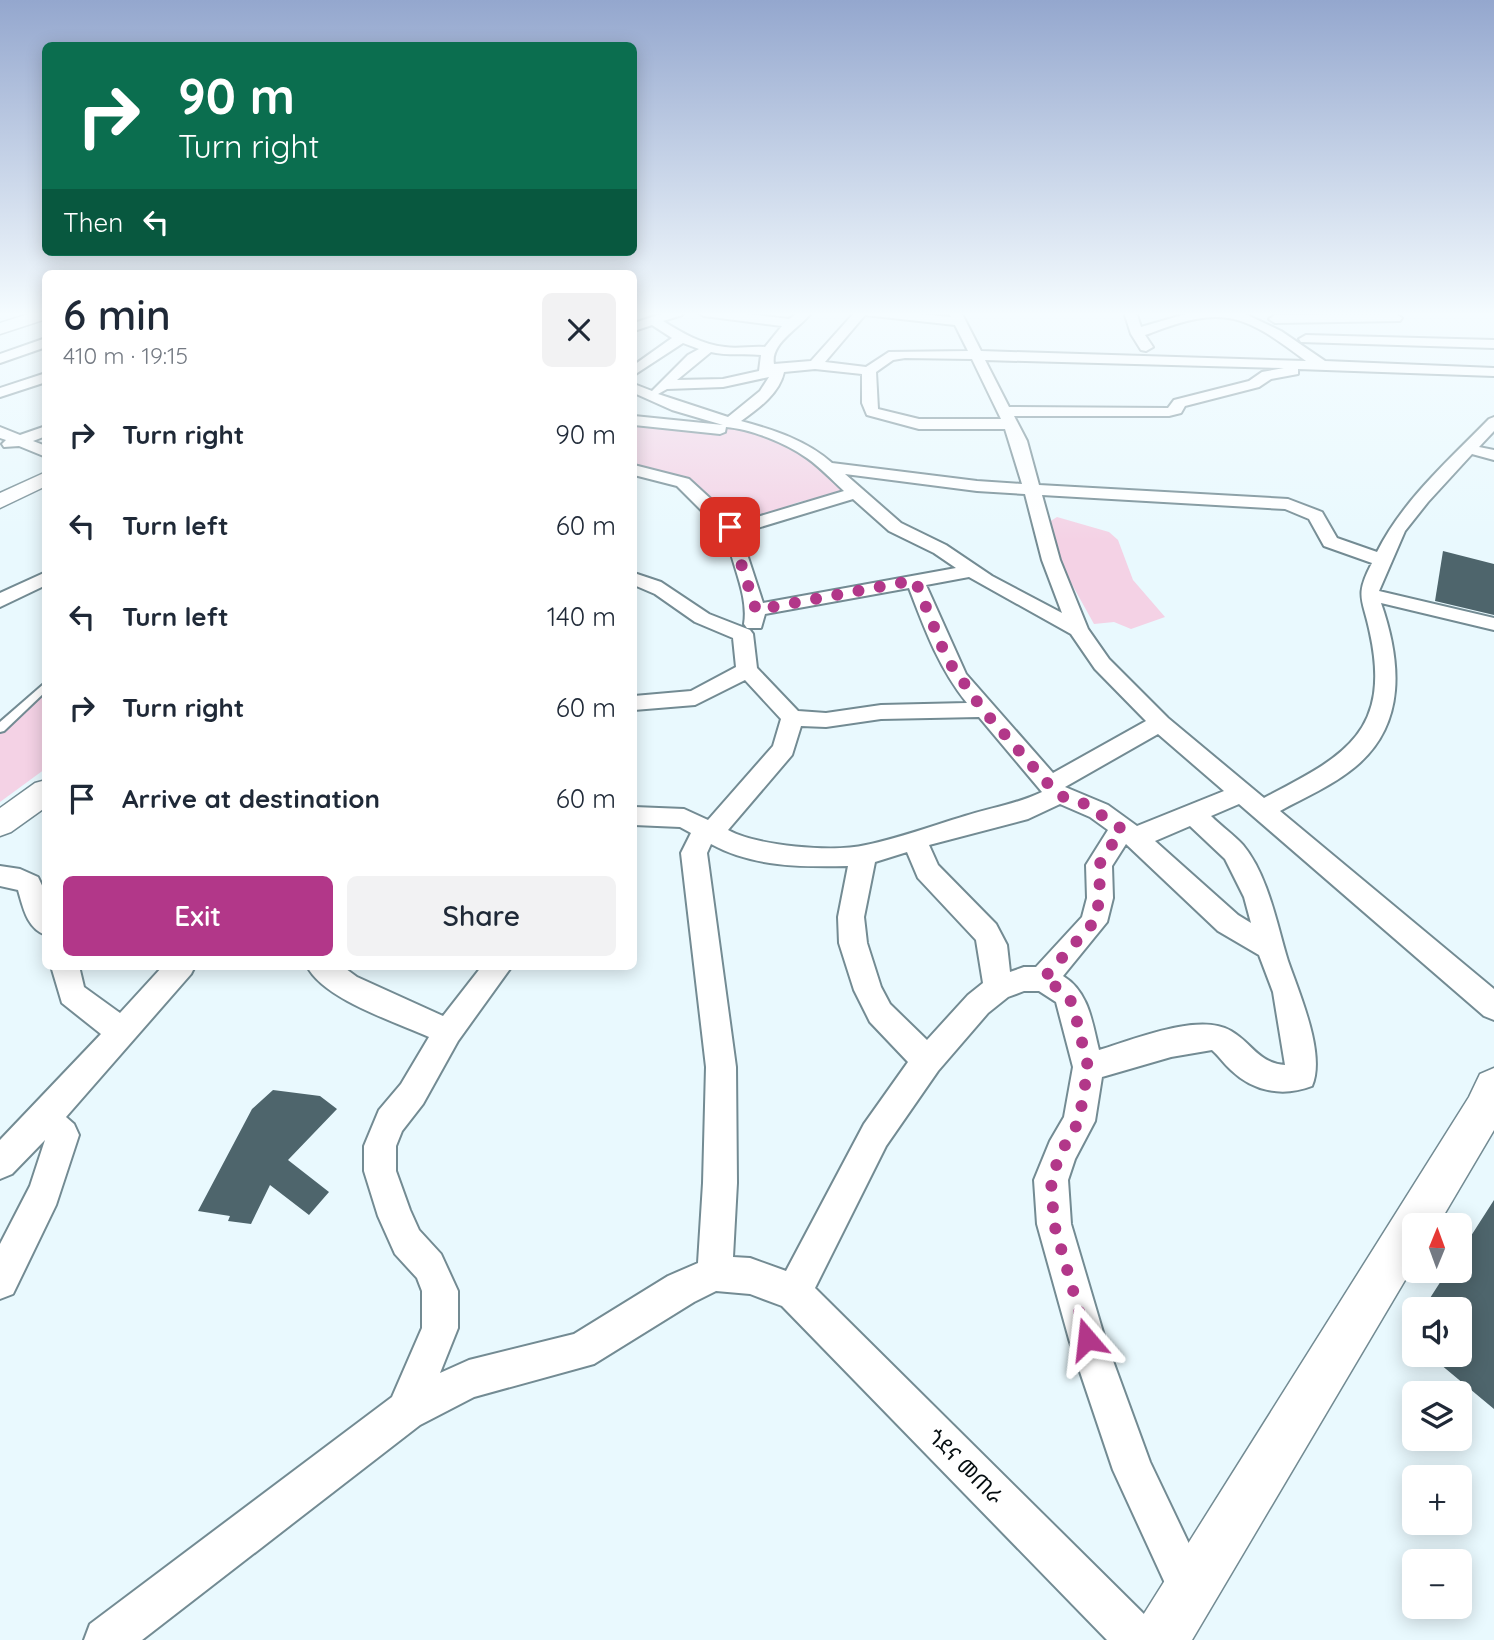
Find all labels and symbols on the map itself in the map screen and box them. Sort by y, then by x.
pin [700,497,760,557]
north arrow [1402,1213,1472,1283]
position arrow [1050,1302,1124,1376]
street label: ጎደና መጠራ [923,1423,1009,1509]

